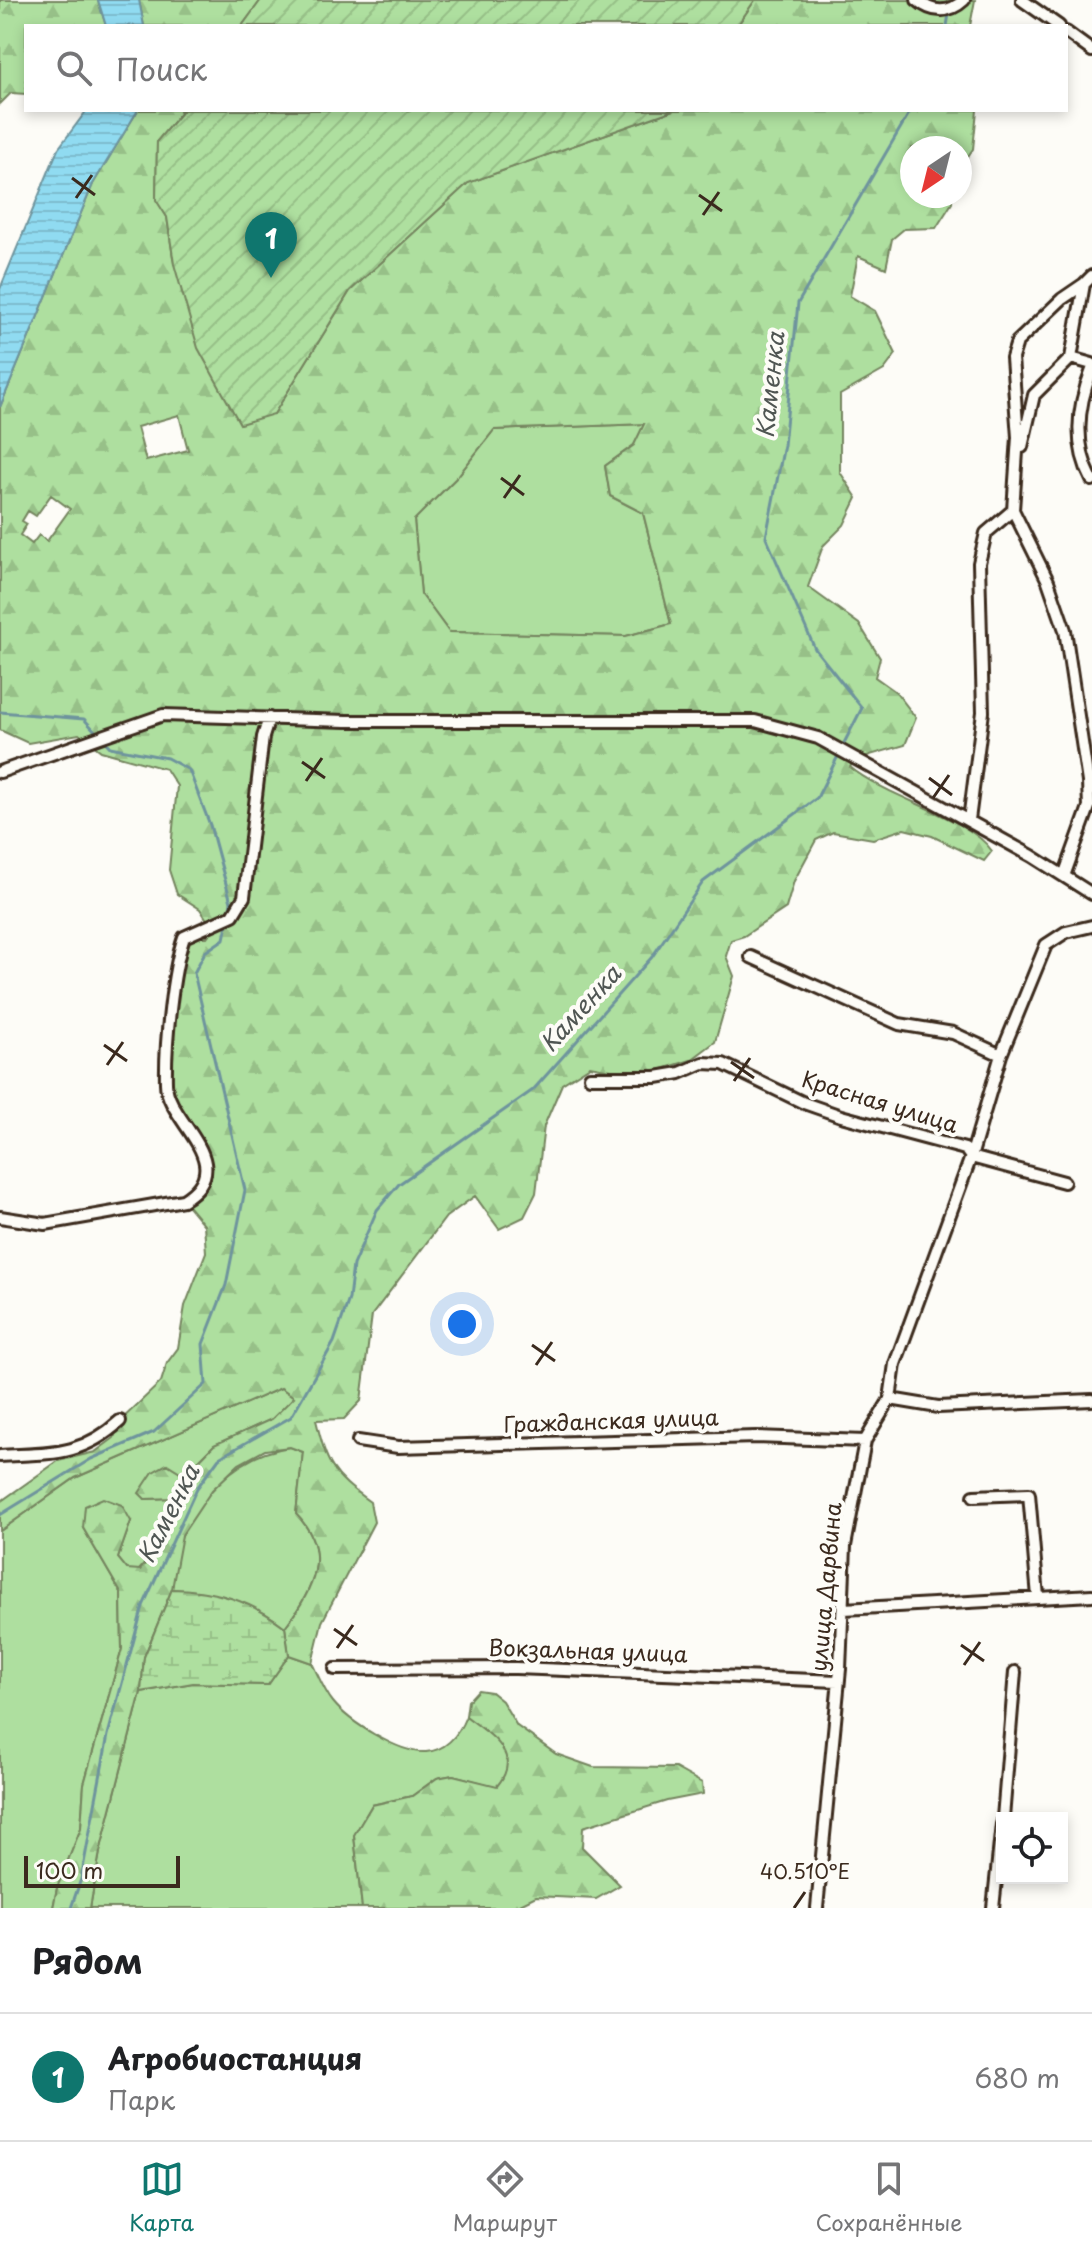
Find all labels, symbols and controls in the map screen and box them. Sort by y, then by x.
search box [24,24,1068,112]
icon: search [52,46,96,90]
text: Поиск [116,46,207,91]
north arrow [900,136,972,208]
pin: 1 [245,212,297,278]
water label: Каменка [746,329,793,439]
water label: Каменка [531,955,629,1059]
street label: Красная улица [798,1061,963,1140]
your location [442,1304,482,1344]
street label: Гражданская улица [503,1399,719,1440]
water label: Каменка [127,1457,208,1569]
street label: улица Дарвина [801,1501,848,1673]
street label: Вокзальная улица [488,1630,688,1669]
map controls [996,1812,1068,1884]
button: locate [996,1812,1068,1884]
scale bar [24,1852,180,1888]
text: 100 m [36,1853,103,1886]
text: 40.510°E [760,1856,850,1886]
text: Рядом [32,1934,143,1986]
text: Агробиостанция [108,2035,362,2080]
text: 1 [52,2058,64,2097]
text: 680 m [975,2058,1060,2097]
text: Парк [108,2080,175,2119]
tab: Карта [129,2157,194,2238]
tab: Маршрут [453,2157,557,2238]
tab: Сохранённые [816,2157,963,2238]

